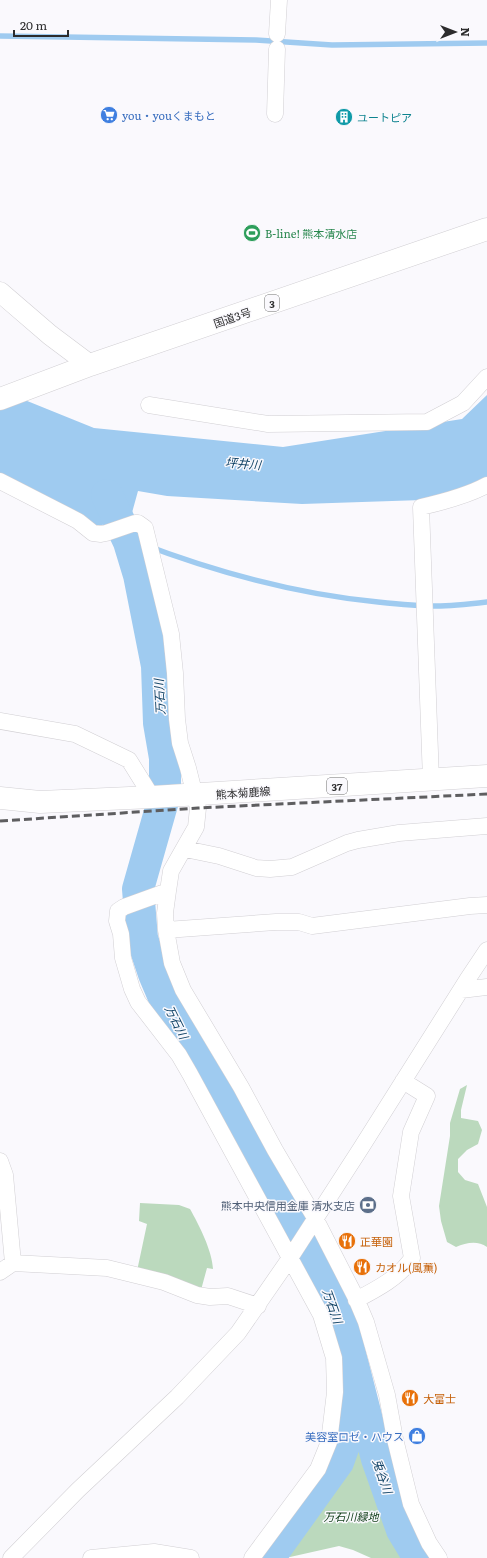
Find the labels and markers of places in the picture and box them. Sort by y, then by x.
supermarket icon: you・youくまもと [99,105,119,125]
place label: you・youくまもと [122,107,216,123]
building icon: ユートピア [334,107,354,127]
place label: ユートピア [357,109,412,125]
sports icon: B-line! 熊本清水店 [242,223,262,243]
place label: B-line! 熊本清水店 [265,225,357,241]
bank icon: 熊本中央信用金庫 清水支店 [358,1195,378,1215]
place label: 熊本中央信用金庫 清水支店 [221,1197,355,1213]
restaurant icon: 正華園 [337,1231,357,1251]
place label: 正華園 [360,1233,393,1249]
restaurant icon: カオル(風薫) [352,1257,372,1277]
place label: カオル(風薫) [375,1259,437,1275]
restaurant icon: 大富士 [400,1388,420,1408]
place label: 大富士 [423,1390,456,1406]
shop icon: 美容室ロゼ・ハウス [407,1426,427,1446]
place label: 美容室ロゼ・ハウス [305,1428,404,1444]

